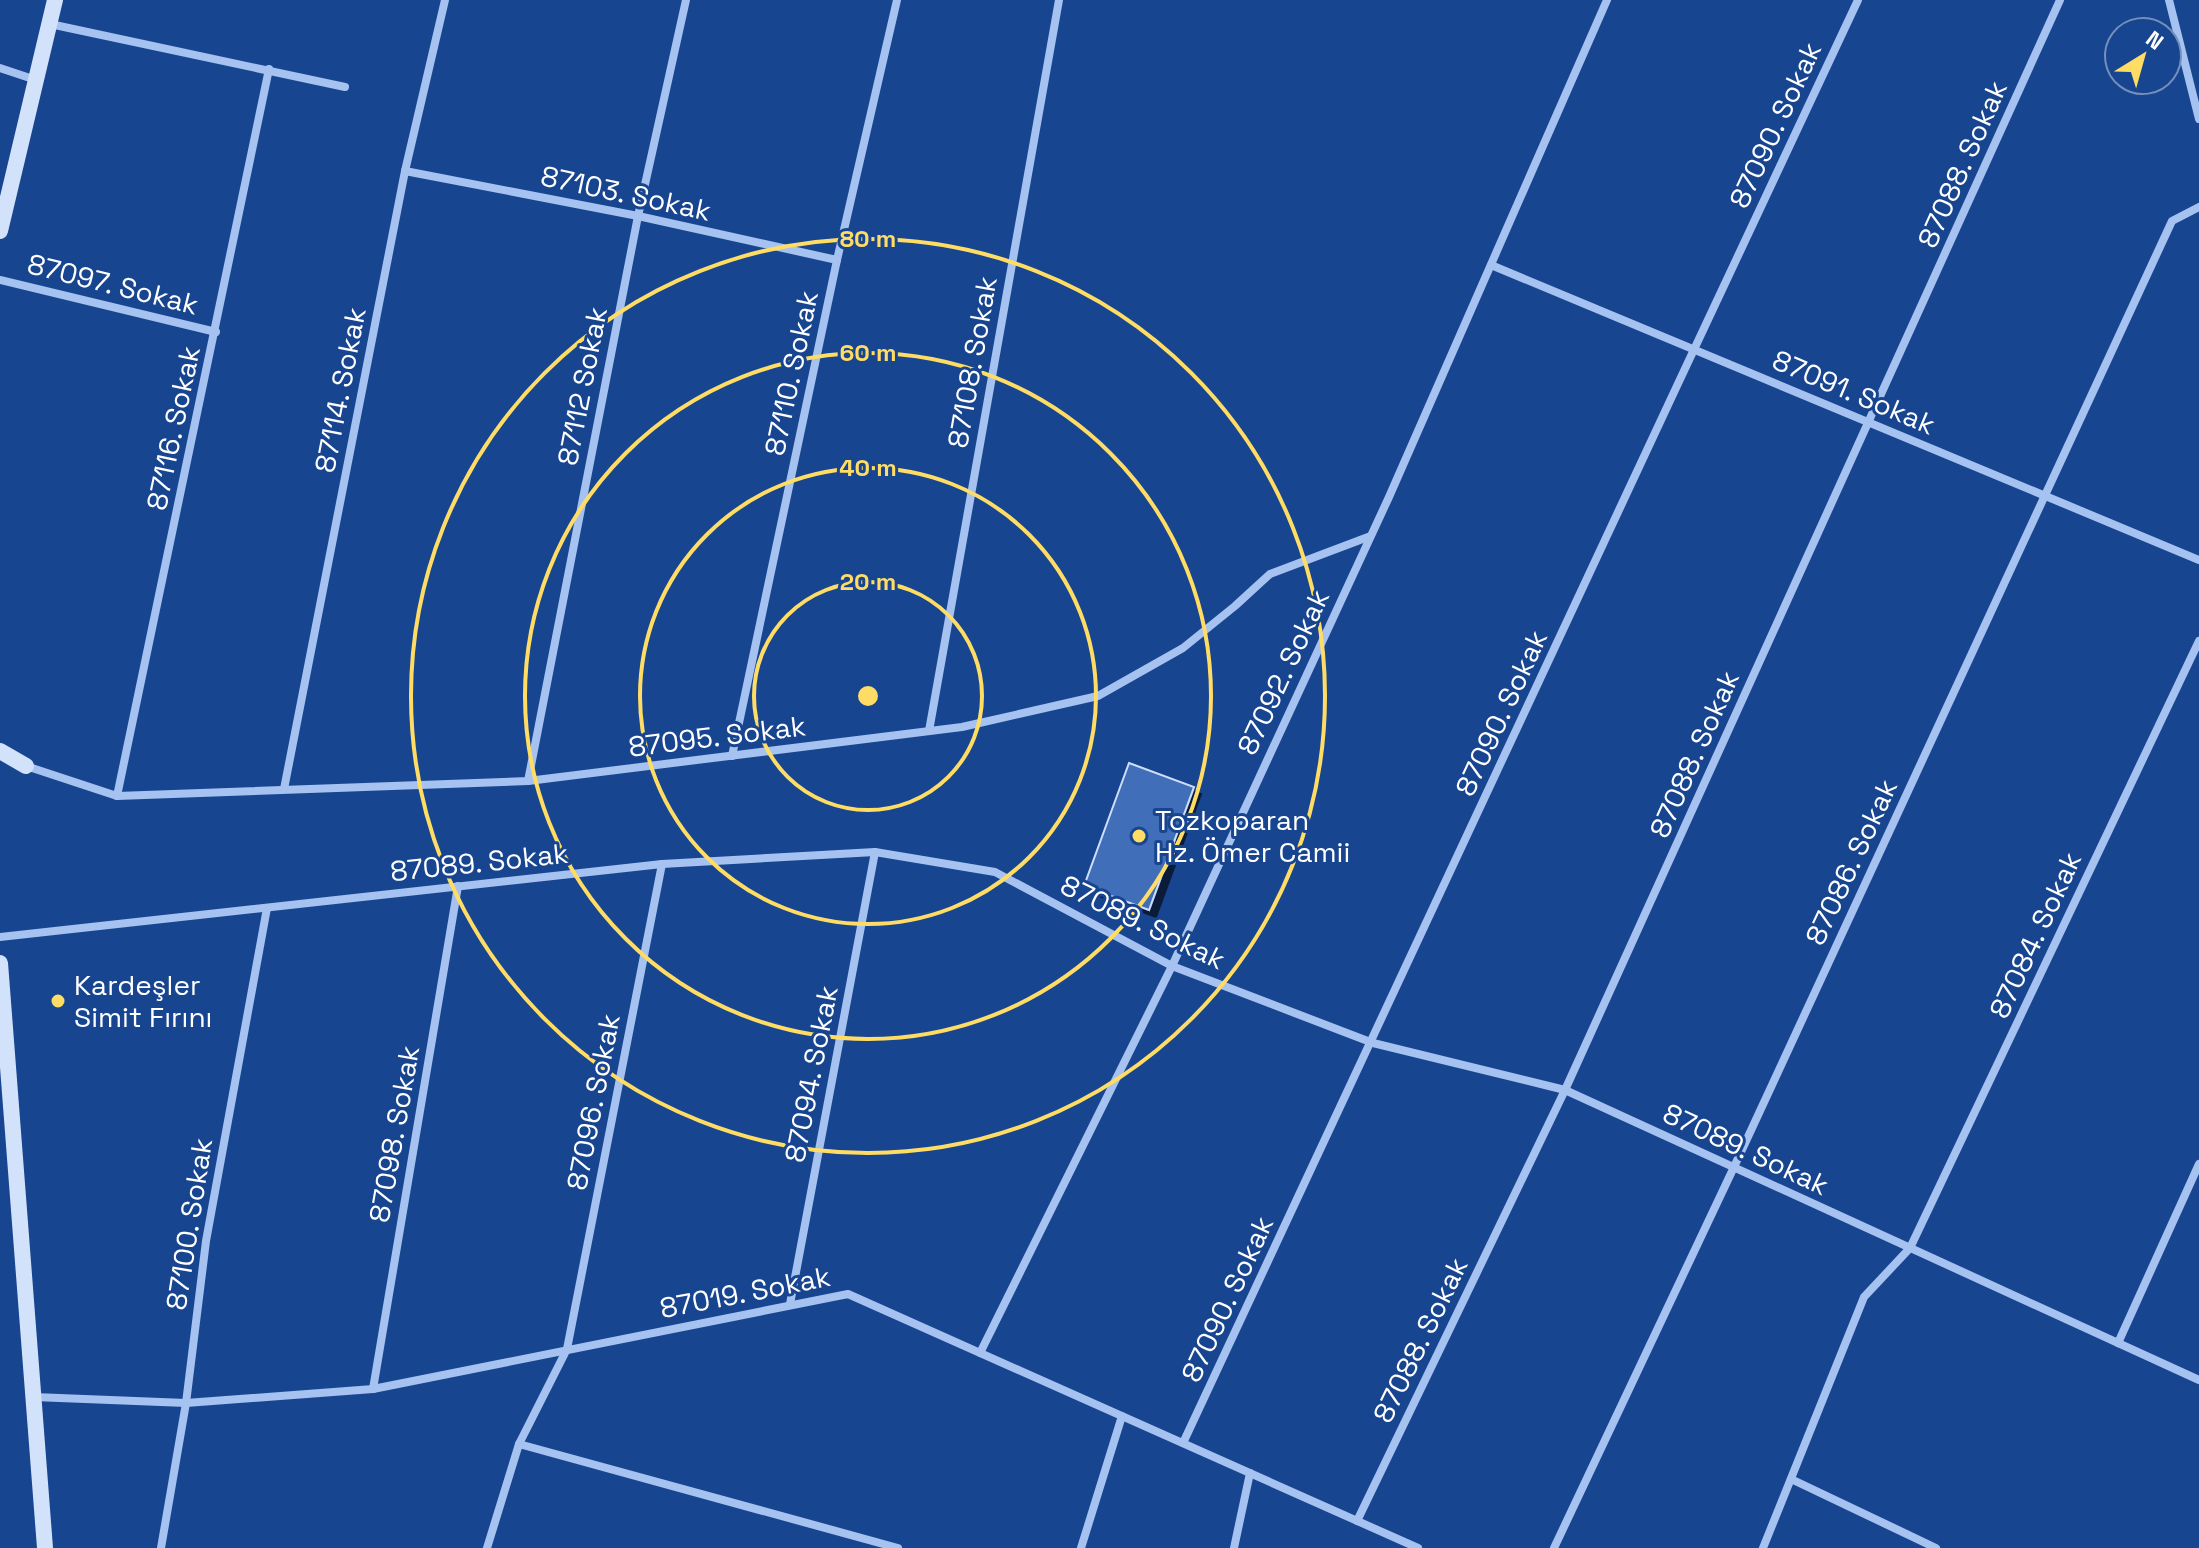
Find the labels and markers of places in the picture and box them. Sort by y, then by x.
centre of rings [854,682,882,710]
place label: Tozkoparan Hz. Ömer Camii [1155,802,1350,870]
marker: Tozkoparan Hz. Ömer Camii [1130,827,1148,845]
place label: Kardeşler Simit Fırını [74,967,212,1035]
marker: Kardeşler Simit Fırını [49,992,67,1010]

